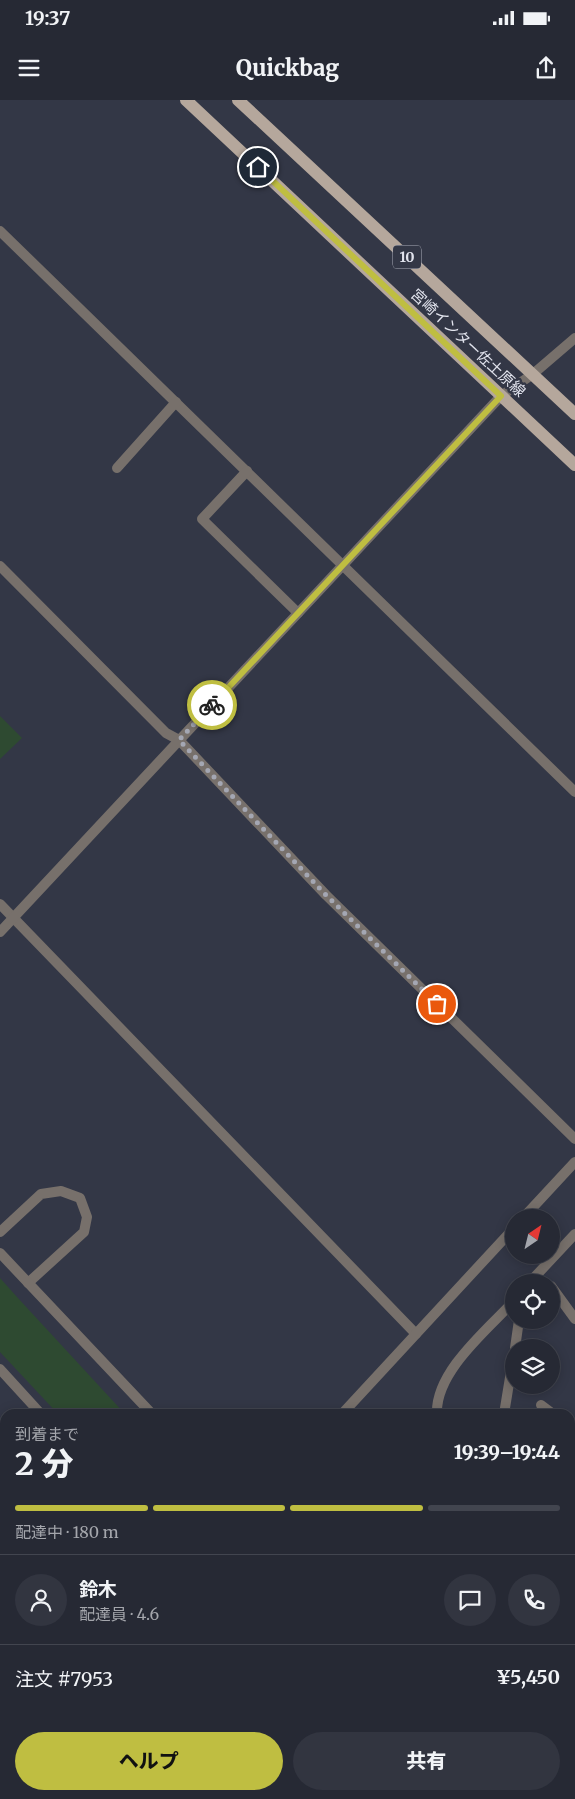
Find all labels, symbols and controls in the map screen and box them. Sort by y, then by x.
text: 19:37 [25,6,70,30]
icon: menu [15,54,43,82]
text: Quickbag [236,54,339,82]
icon: share [532,54,560,82]
pin [237,146,279,188]
icon: home [244,153,272,181]
road number: 10 [393,246,421,268]
street label: 宮崎インター佐土原線 [407,285,530,401]
courier [187,680,237,730]
icon: bike [198,691,226,719]
pin [416,983,458,1025]
icon: bag [423,990,451,1018]
north arrow [505,1209,560,1264]
map controls [505,1209,560,1394]
button: locate [505,1274,560,1329]
button: layers [505,1339,560,1394]
text: 到着まで [15,1424,79,1444]
text: 19:39–19:44 [454,1440,560,1464]
text: 2 分 [15,1444,73,1484]
text: 配達中 · 180 m [15,1522,119,1542]
button: person [15,1574,67,1626]
button: chat [444,1574,496,1626]
button: phone [508,1574,560,1626]
text: 鈴木 [79,1577,117,1601]
text: 配達員 · 4.6 [79,1604,159,1624]
text: ¥5,450 [496,1665,560,1689]
text: 注文 #7953 [15,1667,113,1691]
button: ヘルプ [15,1732,283,1790]
button: 共有 [293,1732,560,1790]

